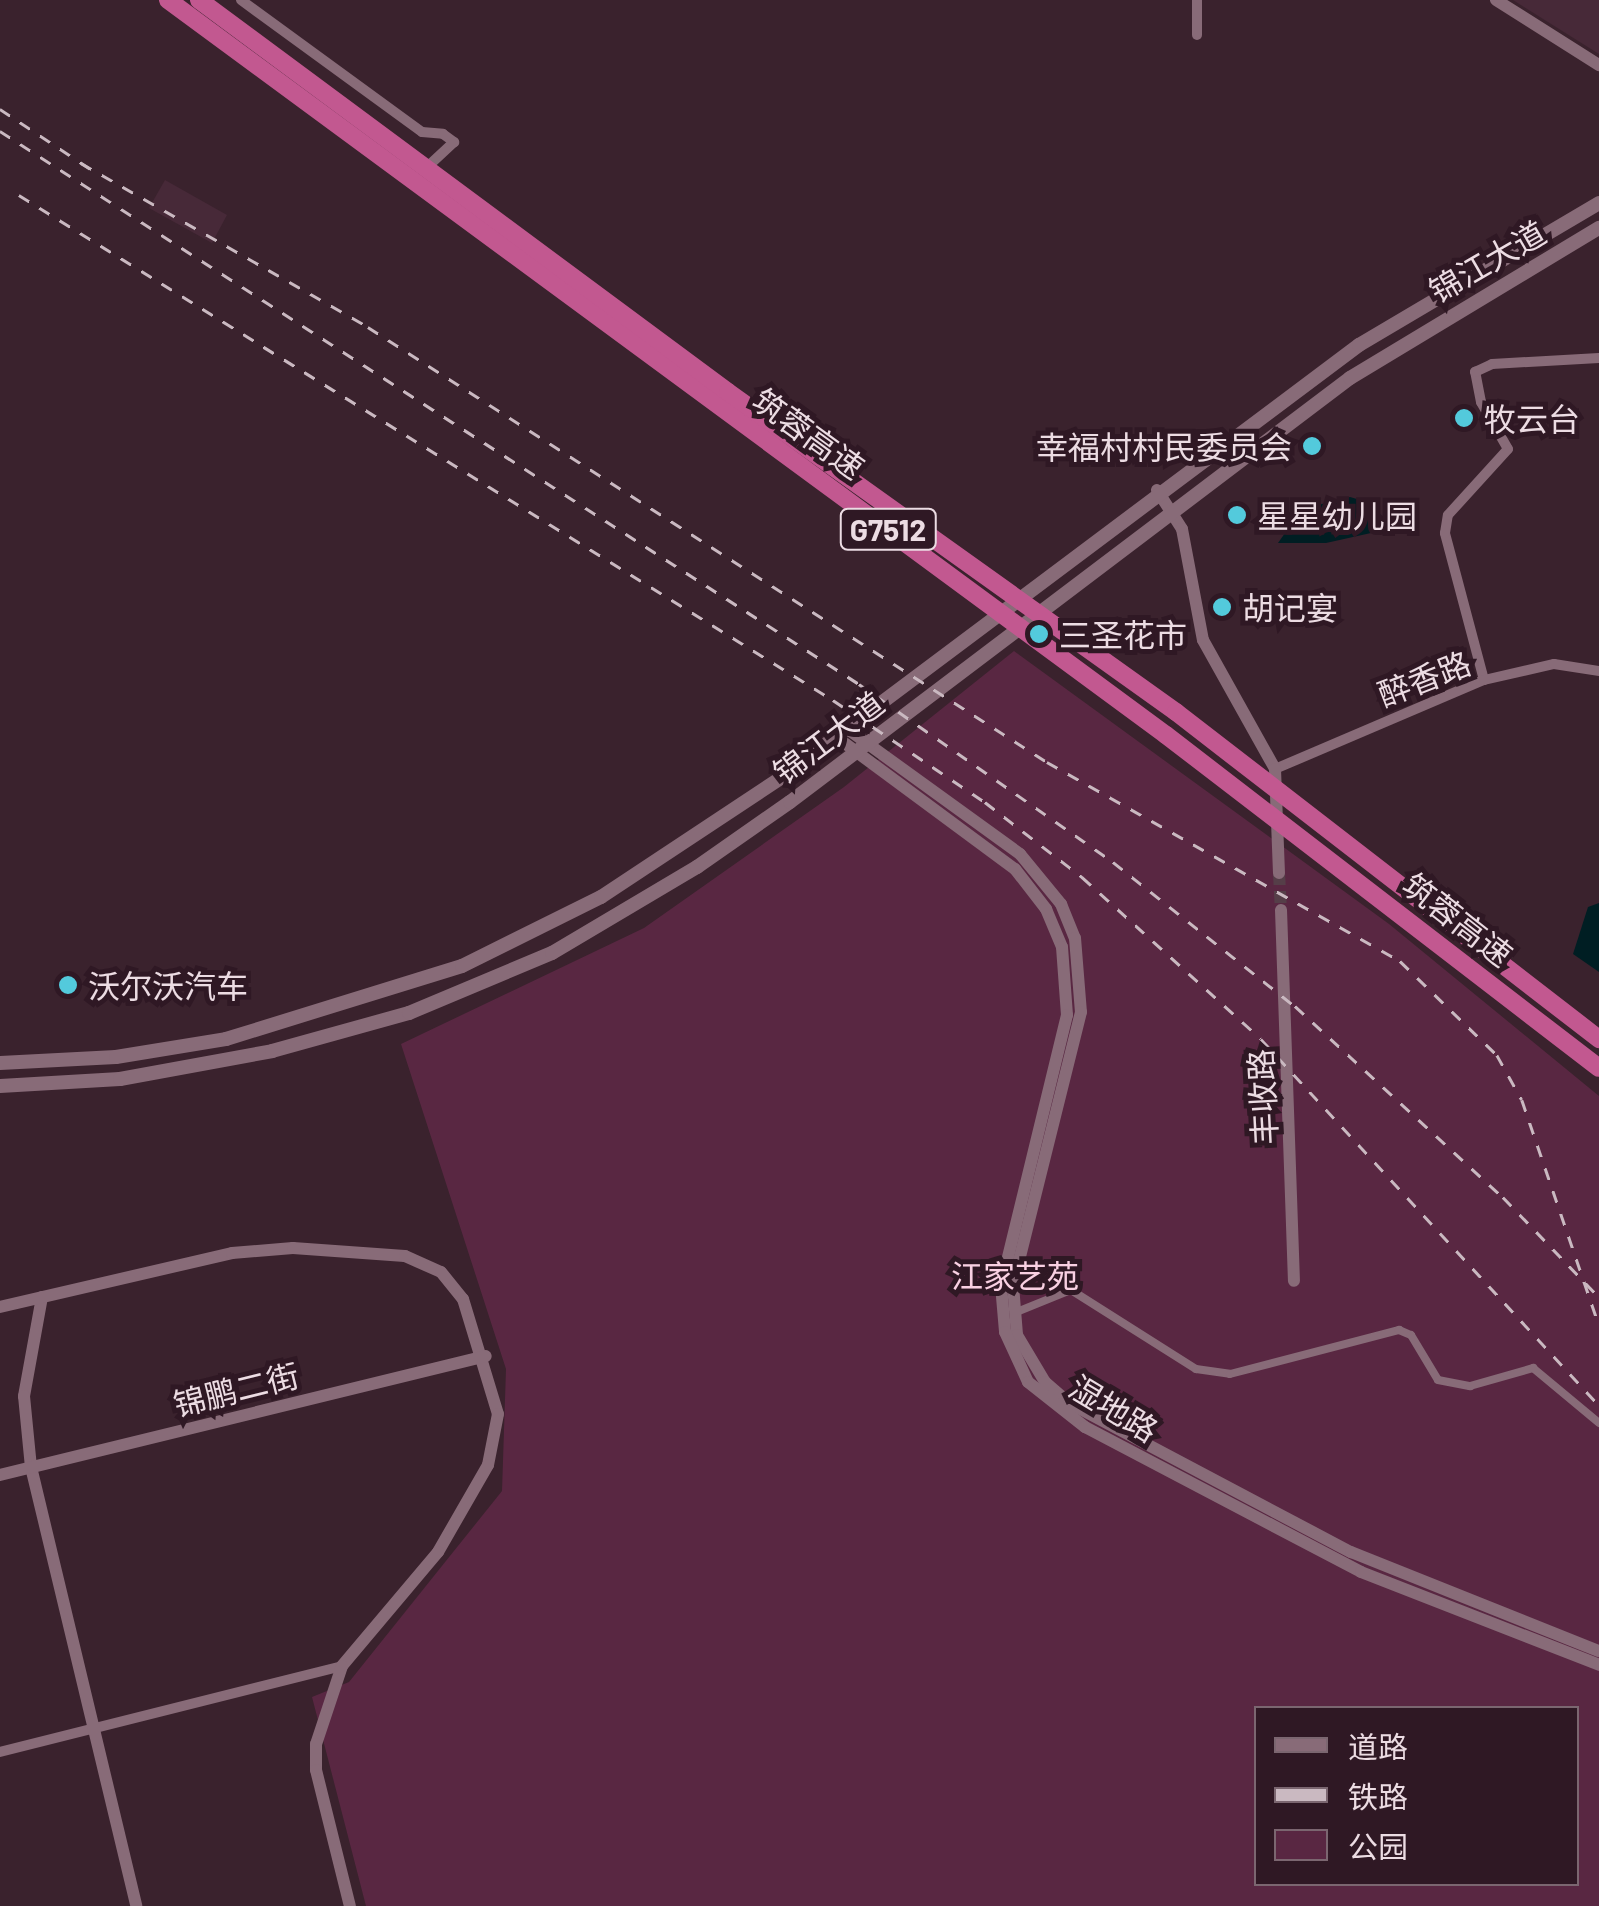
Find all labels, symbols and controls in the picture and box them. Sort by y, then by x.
street label: 锦江大道 [1422,212,1552,310]
street label: 筑蓉高速 [746,380,872,486]
place label: 牧云台 [1484,399,1580,437]
marker: 牧云台 [1453,407,1475,429]
place label: 幸福村村民委员会 [1036,427,1292,465]
marker: 幸福村村民委员会 [1301,435,1323,457]
place label: 星星幼儿园 [1257,496,1417,534]
road number: G7512 [838,504,938,554]
marker: 星星幼儿园 [1226,504,1248,526]
place label: 胡记宴 [1242,588,1338,626]
marker: 胡记宴 [1211,596,1233,618]
place label: 三圣花市 [1059,615,1187,653]
marker: 三圣花市 [1028,623,1050,645]
street label: 醉香路 [1372,643,1476,713]
street label: 锦江大道 [765,683,891,791]
street label: 筑蓉高速 [1396,864,1520,974]
place label: 沃尔沃汽车 [88,966,248,1004]
marker: 沃尔沃汽车 [57,974,79,996]
street label: 丰收路 [1240,1048,1284,1146]
park label: 江家艺苑 [951,1256,1079,1294]
street label: 锦鹏二街 [169,1355,303,1423]
street label: 湿地路 [1063,1367,1165,1449]
legend [1254,1706,1579,1886]
text: 道路 [1348,1728,1408,1764]
text: 铁路 [1348,1778,1408,1814]
text: 公园 [1348,1828,1408,1864]

